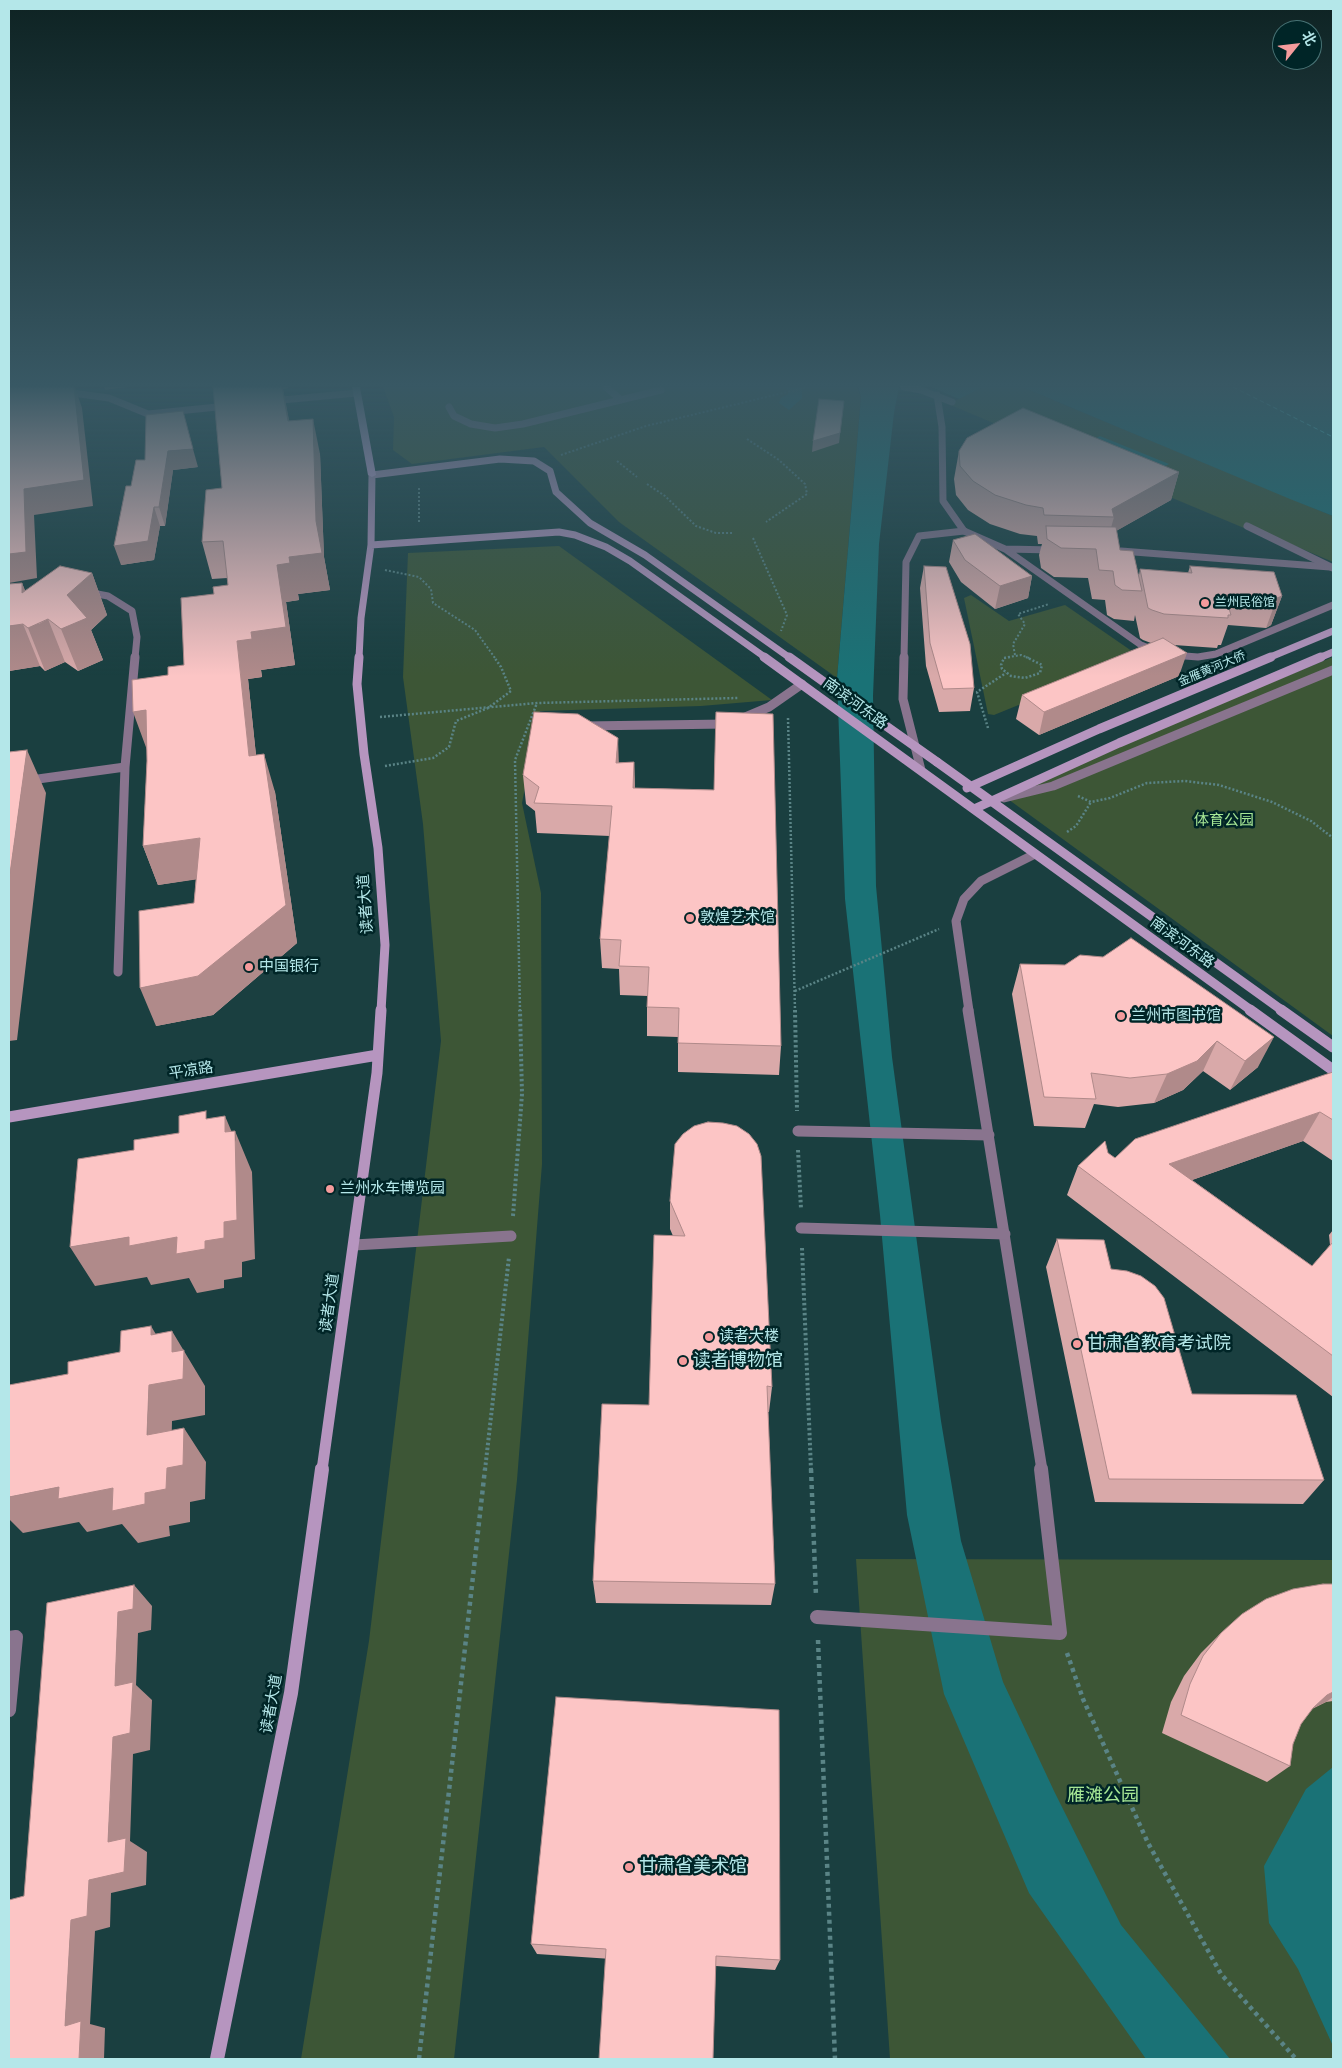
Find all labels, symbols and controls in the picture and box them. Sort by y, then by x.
north arrow [1272,20,1322,70]
text: 北 [1299,28,1320,48]
place label: 兰州民俗馆 [1215,596,1275,610]
marker: 兰州民俗馆 [1199,597,1211,609]
street label: 金雁黄河大侨 [1176,648,1248,690]
street label: 南滨河东路 [819,675,891,733]
park label: 体育公园 [1194,812,1254,830]
street label: 读者大道 [355,873,377,935]
place label: 敦煌艺术馆 [700,909,775,927]
marker: 敦煌艺术馆 [684,912,696,924]
street label: 南滨河东路 [1146,914,1218,972]
place label: 中国银行 [259,958,319,976]
marker: 中国银行 [243,961,255,973]
place label: 兰州市图书馆 [1131,1007,1221,1025]
marker: 兰州市图书馆 [1115,1010,1127,1022]
street label: 平凉路 [167,1059,215,1083]
place label: 兰州水车博览园 [340,1180,445,1198]
marker: 兰州水车博览园 [324,1183,336,1195]
street label: 读者大道 [317,1272,343,1334]
place label: 读者大楼 [719,1328,779,1346]
marker: 读者大楼 [703,1331,715,1343]
place label: 甘肃省教育考试院 [1087,1333,1231,1355]
marker: 甘肃省教育考试院 [1071,1338,1083,1350]
place label: 读者博物馆 [693,1350,783,1372]
marker: 读者博物馆 [677,1355,689,1367]
street label: 读者大道 [258,1673,286,1735]
park label: 雁滩公园 [1067,1785,1139,1807]
place label: 甘肃省美术馆 [639,1856,747,1878]
marker: 甘肃省美术馆 [623,1861,635,1873]

